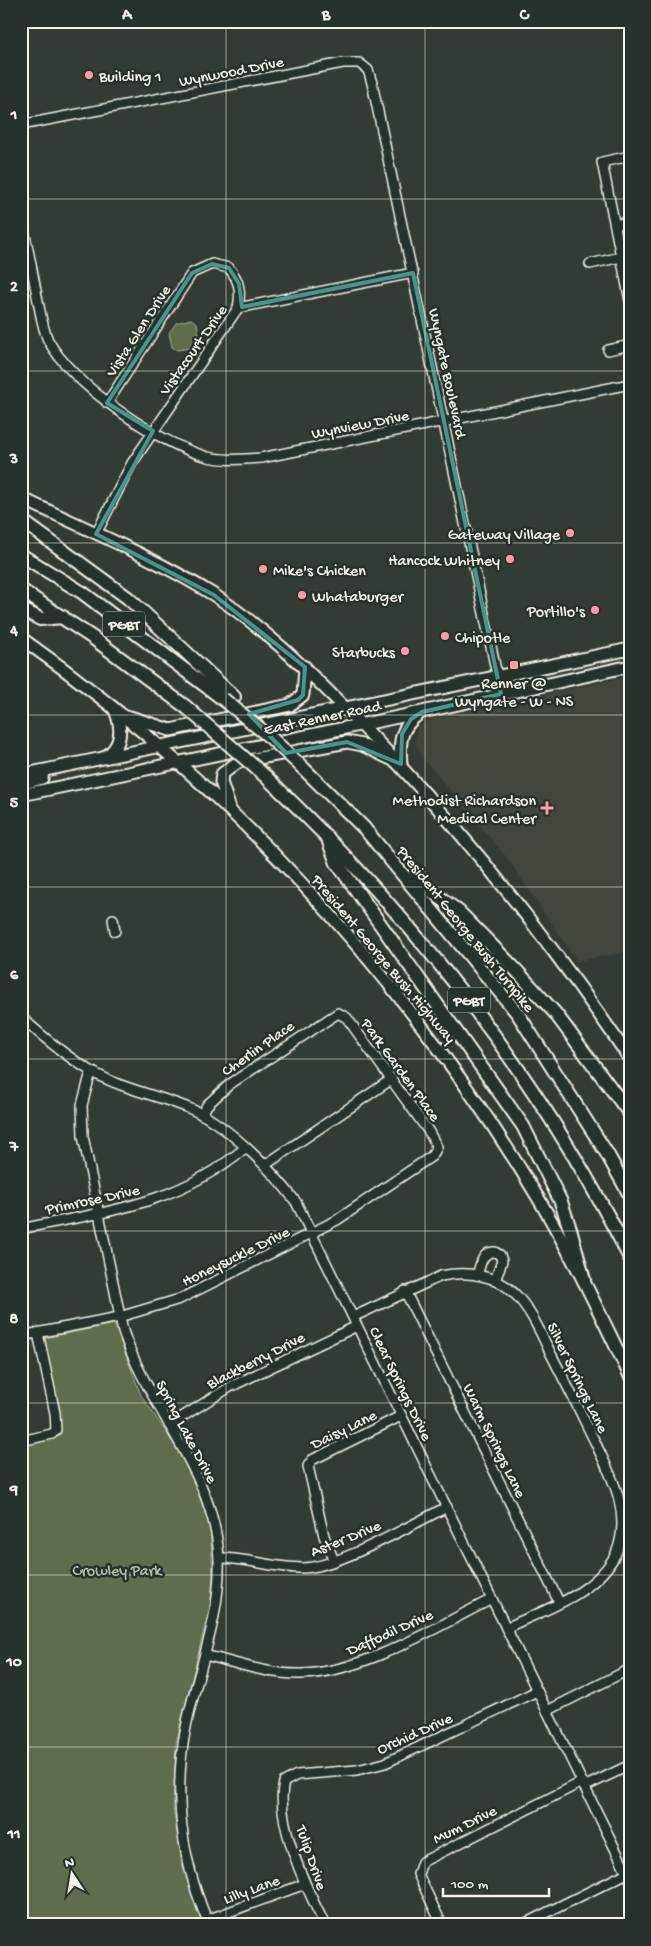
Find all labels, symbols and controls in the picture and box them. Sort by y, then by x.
text: A [121,7,133,26]
text: B [321,7,331,26]
text: C [519,7,530,26]
street label: Wynwood Drive [178,54,286,93]
marker: Building 1 [83,69,95,81]
place label: Building 1 [98,69,161,88]
text: 1 [10,107,17,126]
text: 2 [10,279,18,298]
street label: Vista Glen Drive [103,282,177,382]
street label: Vistacourt Drive [156,302,233,401]
street label: Wyngate Boulevard [423,307,469,442]
street label: Wynview Drive [310,408,412,445]
text: 3 [9,451,18,470]
place label: Gateway Village [448,527,561,546]
marker: Gateway Village [564,527,576,539]
place label: Hancock Whitney [388,553,500,572]
marker: Hancock Whitney [504,553,516,565]
marker: Mike's Chicken [257,563,269,575]
place label: Mike's Chicken [273,563,366,582]
marker: Whataburger [296,589,308,601]
place label: Whataburger [312,589,404,608]
place label: Portillo's [526,604,586,623]
marker: Portillo's [589,604,601,616]
road number: PGBT [103,612,145,636]
text: 4 [9,623,18,642]
marker: Chipotle [439,630,451,642]
place label: Chipotle [455,630,511,649]
place label: Starbucks [332,645,396,664]
marker: Starbucks [399,645,411,657]
marker: Renner @ Wyngate - W - NS [508,659,520,671]
place label: Renner @ Wyngate - W - NS [455,676,574,713]
street label: East Renner Road [262,697,385,741]
place label: Methodist Richardson Medical Center [393,793,537,830]
text: 5 [10,795,19,814]
marker: Methodist Richardson Medical Center [540,801,554,815]
street label: President George Bush Turnpike [391,842,538,1018]
street label: President George Bush Highway [305,871,459,1049]
text: 6 [10,967,19,986]
road number: PGBT [448,988,490,1012]
street label: Park Garden Place [355,1015,443,1127]
street label: Cherlin Place [219,1017,300,1082]
text: 7 [9,1139,19,1158]
street label: Primrose Drive [43,1182,142,1221]
street label: Honeysuckle Drive [180,1224,294,1292]
text: 8 [10,1311,19,1330]
street label: Silver Springs Lane [541,1320,611,1438]
street label: Clear Springs Drive [363,1324,435,1445]
street label: Blackberry Drive [203,1329,310,1395]
street label: Spring Lake Drive [150,1378,220,1488]
street label: Warm Springs Lane [457,1381,529,1502]
street label: Daisy Lane [308,1407,381,1456]
text: 9 [9,1482,18,1501]
street label: Aster Drive [308,1517,385,1563]
park label: Crowley Park [73,1563,163,1582]
street label: Daffodil Drive [343,1606,437,1662]
text: 10 [5,1654,22,1673]
street label: Orchid Drive [375,1710,457,1760]
street label: Mum Drive [431,1802,501,1850]
street label: Tulip Drive [289,1822,330,1894]
text: 11 [7,1826,20,1845]
north arrow [48,1848,98,1898]
text: N [64,1854,76,1873]
scale bar [443,1866,550,1898]
street label: Lilly Lane [221,1872,284,1910]
text: 100 m [450,1876,489,1894]

